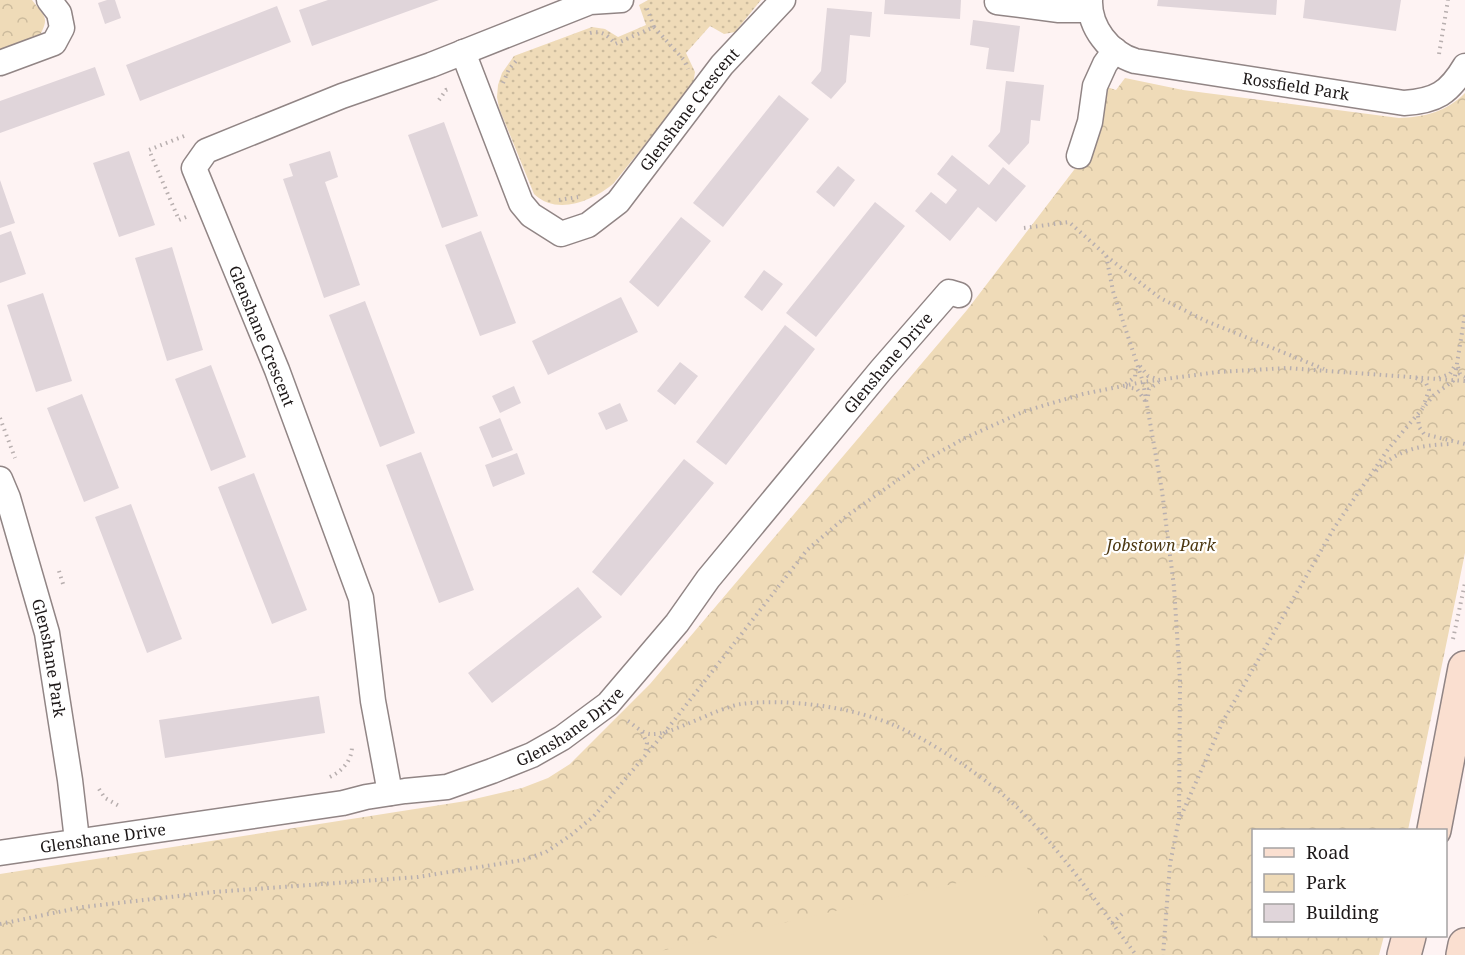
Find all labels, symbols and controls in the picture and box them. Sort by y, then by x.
street label: Glenshane Crescent [634,43,744,175]
street label: Rossfield Park [1241,67,1352,105]
street label: Glenshane Crescent [224,262,300,410]
street label: Glenshane Drive [838,307,937,418]
park label: Jobstown Park [1103,534,1216,556]
street label: Glenshane Park [27,596,71,719]
street label: Glenshane Drive [513,682,629,771]
street label: Glenshane Drive [39,818,167,858]
legend [1252,829,1447,937]
text: Road [1306,840,1349,864]
text: Park [1306,870,1346,894]
text: Building [1306,900,1379,924]

